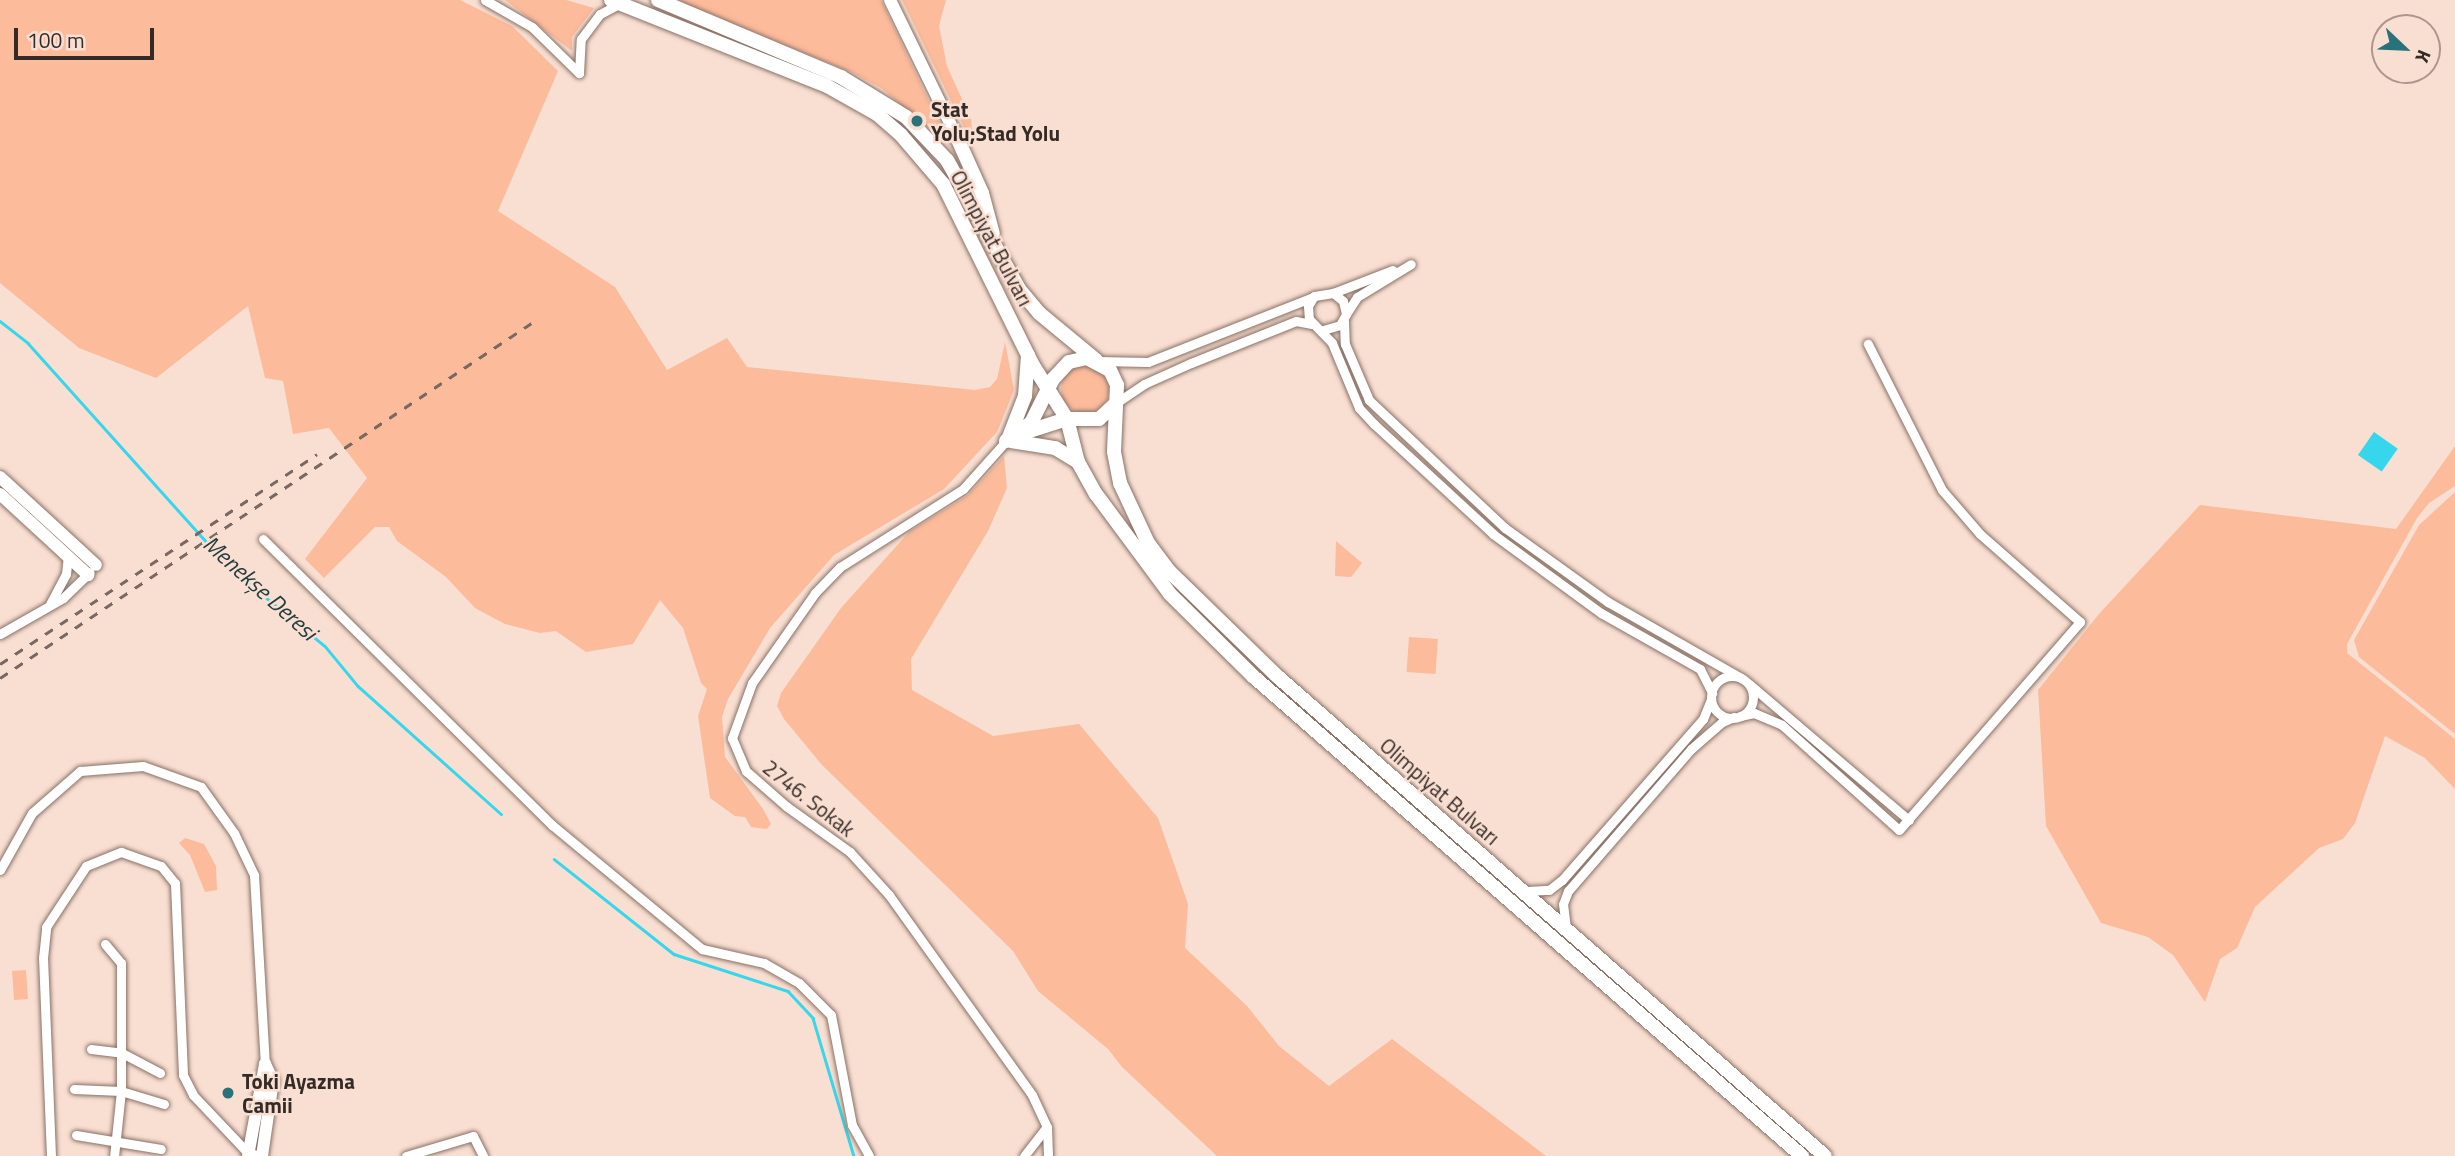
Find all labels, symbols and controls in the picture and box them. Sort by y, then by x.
scale bar [18,14,158,58]
north arrow [2371,14,2441,84]
text: 100 m [27,24,84,56]
text: K [2408,46,2440,67]
place label: Stat Yolu;Stad Yolu [931,96,1060,146]
marker: Stat Yolu;Stad Yolu [909,113,925,129]
street label: Olimpiyat Bulvarı [946,166,1038,310]
water label: Menekşe Deresi [198,530,322,646]
street label: Olimpiyat Bulvarı [1375,732,1505,850]
street label: 2746. Sokak [758,754,860,842]
place label: Toki Ayazma Camii [242,1068,355,1118]
marker: Toki Ayazma Camii [220,1085,236,1101]

